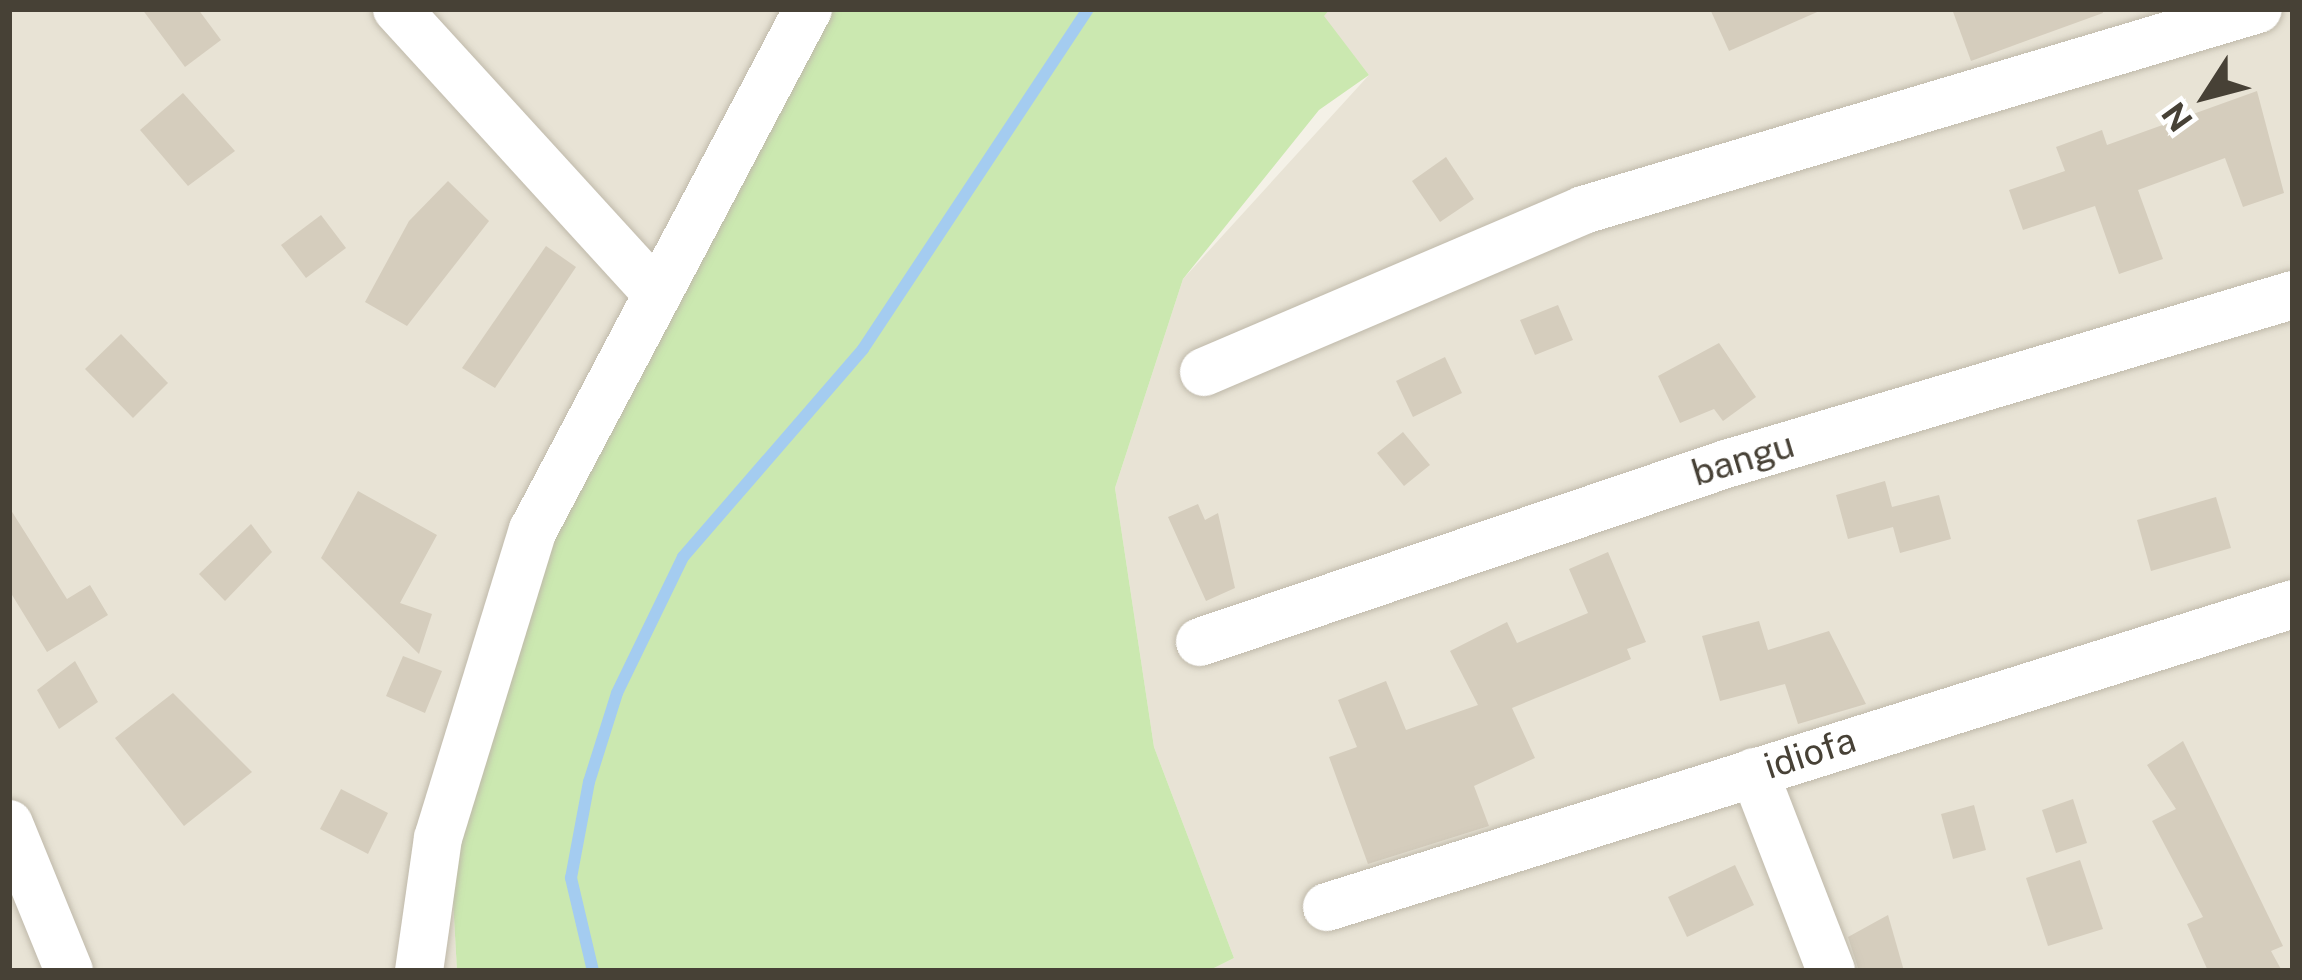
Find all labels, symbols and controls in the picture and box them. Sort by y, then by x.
north arrow [2146,36,2266,156]
text: N [2154,96,2200,139]
street label: bangu [1687,423,1799,495]
street label: idiofa [1759,718,1861,788]

